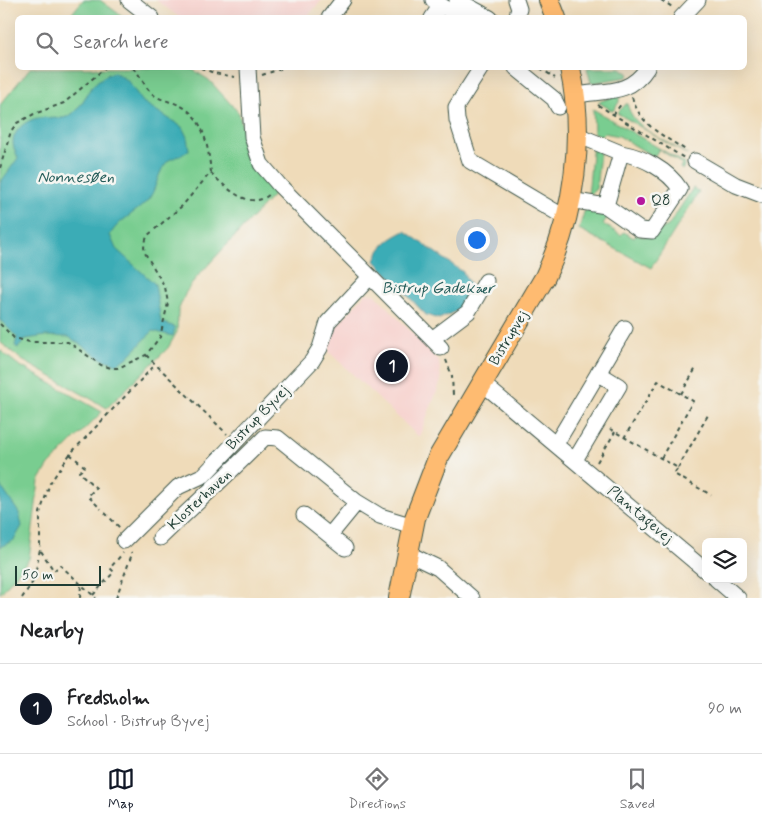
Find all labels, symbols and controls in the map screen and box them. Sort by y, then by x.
search box [15,15,747,70]
icon: search [33,29,61,57]
text: Search here [73,30,169,55]
water label: Nonnesøen [38,167,114,188]
place label: Q8 [651,191,671,211]
marker: Q8 [635,195,647,207]
your location [464,227,490,253]
water label: Bistrup Gadekær [382,278,496,299]
street label: Bistrupvej [485,307,533,369]
pin: 1 [376,347,408,385]
street label: Bistrup Byvej [222,381,294,455]
street label: Klosterhaven [164,465,236,535]
street label: Plantagevej [602,482,677,549]
map controls [702,538,747,583]
button: layers [702,538,747,583]
scale bar [15,563,101,586]
text: 50 m [22,566,53,584]
text: Nearby [20,617,84,645]
text: Fredsholm [67,686,150,711]
text: 1 [32,698,40,719]
text: 90 m [708,698,742,719]
text: School · Bistrup Byvej [67,711,209,732]
tab: Map [107,765,135,813]
tab: Directions [349,765,406,813]
tab: Saved [620,765,655,813]

